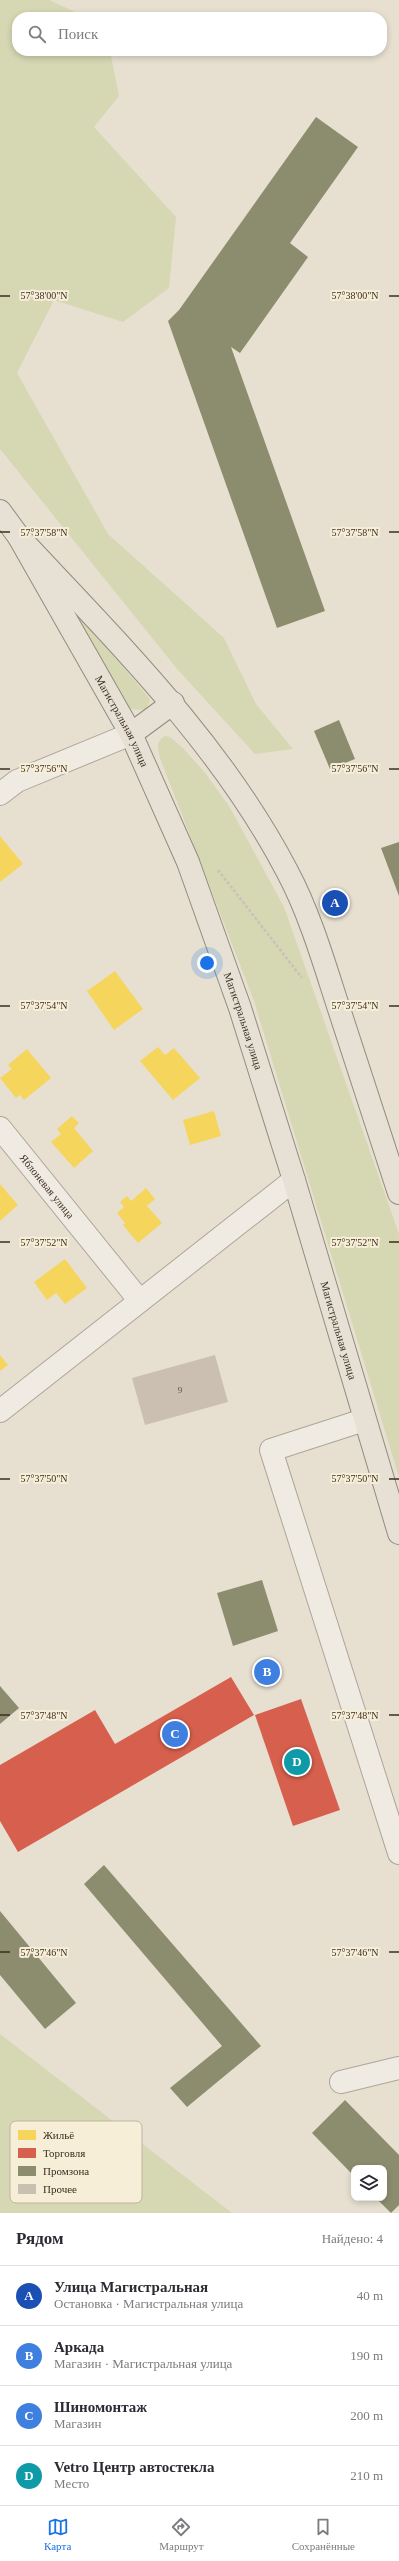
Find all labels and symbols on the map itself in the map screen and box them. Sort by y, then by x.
text: 57°38'00"N [20,290,68,301]
text: 57°38'00"N [331,290,379,301]
text: 57°37'58"N [20,527,68,538]
text: 57°37'58"N [331,527,379,538]
street label: Магистральная улица [93,673,151,769]
text: 57°37'56"N [20,763,68,774]
text: 57°37'56"N [331,763,379,774]
pin: A [322,888,348,918]
your location [197,953,217,973]
street label: Магистральная улица [222,971,265,1071]
text: 57°37'54"N [20,1000,68,1011]
text: 57°37'54"N [331,1000,379,1011]
street label: Яблоневая улица [18,1152,77,1221]
text: 57°37'52"N [20,1237,68,1248]
text: 57°37'52"N [331,1237,379,1248]
street label: Магистральная улица [319,1280,359,1381]
house number: 9 [178,1385,183,1395]
text: 57°37'50"N [20,1473,68,1484]
text: 57°37'50"N [331,1473,379,1484]
pin: B [254,1657,280,1687]
text: 57°37'48"N [20,1710,68,1721]
text: 57°37'48"N [331,1710,379,1721]
pin: C [162,1719,188,1749]
pin: D [284,1747,310,1777]
text: 57°37'46"N [20,1947,68,1958]
text: 57°37'46"N [331,1947,379,1958]
legend [10,2121,142,2203]
text: Жильё [43,2129,74,2141]
text: Торговля [43,2147,85,2159]
text: Промзона [43,2165,89,2177]
text: Прочее [43,2183,77,2195]

